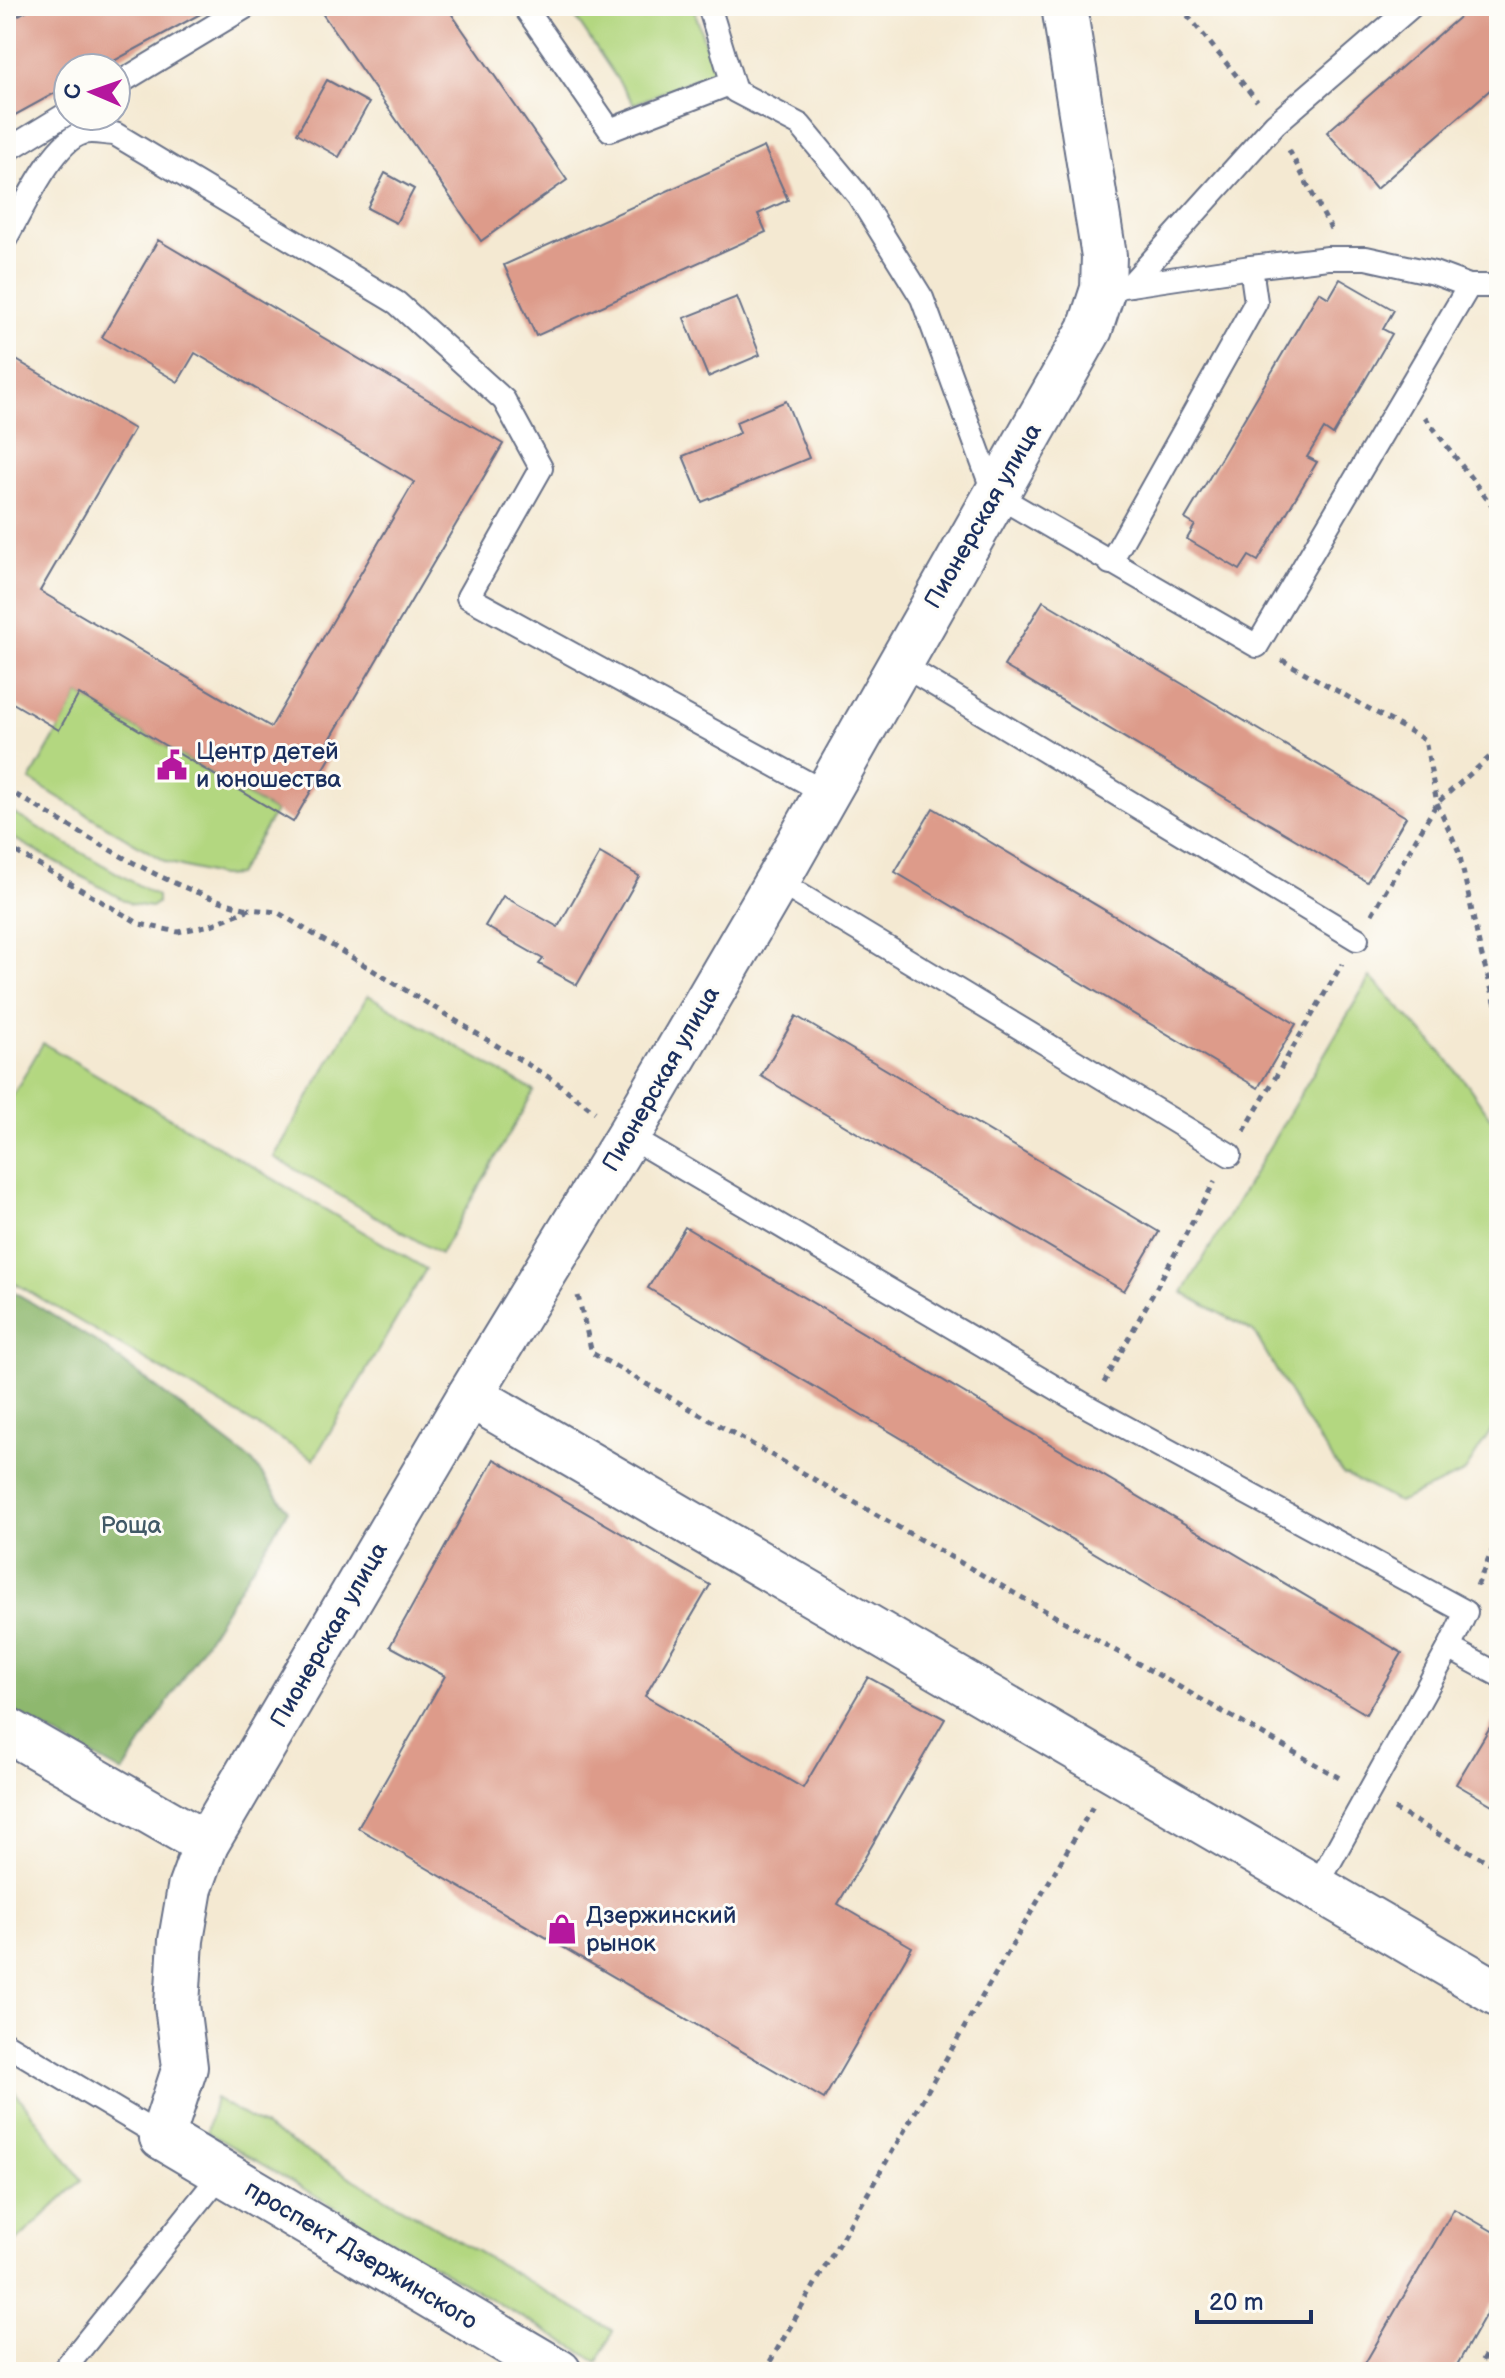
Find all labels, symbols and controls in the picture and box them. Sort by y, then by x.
north arrow [52,52,132,132]
text: С [60,83,87,99]
street label: Пионерская улица [918,418,1048,614]
place label: Центр детей и юношества [196,737,341,794]
public building icon: Центр детей и юношества [155,748,189,782]
street label: Пионерская улица [596,981,726,1177]
park label: Роща [100,1511,162,1540]
street label: Пионерская улица [264,1537,394,1733]
place label: Дзержинский рынок [586,1901,736,1958]
shop icon: Дзержинский рынок [545,1912,579,1946]
street label: проспект Дзержинского [239,2174,483,2336]
scale bar [1197,2274,1311,2324]
text: 20 m [1209,2288,1264,2317]

